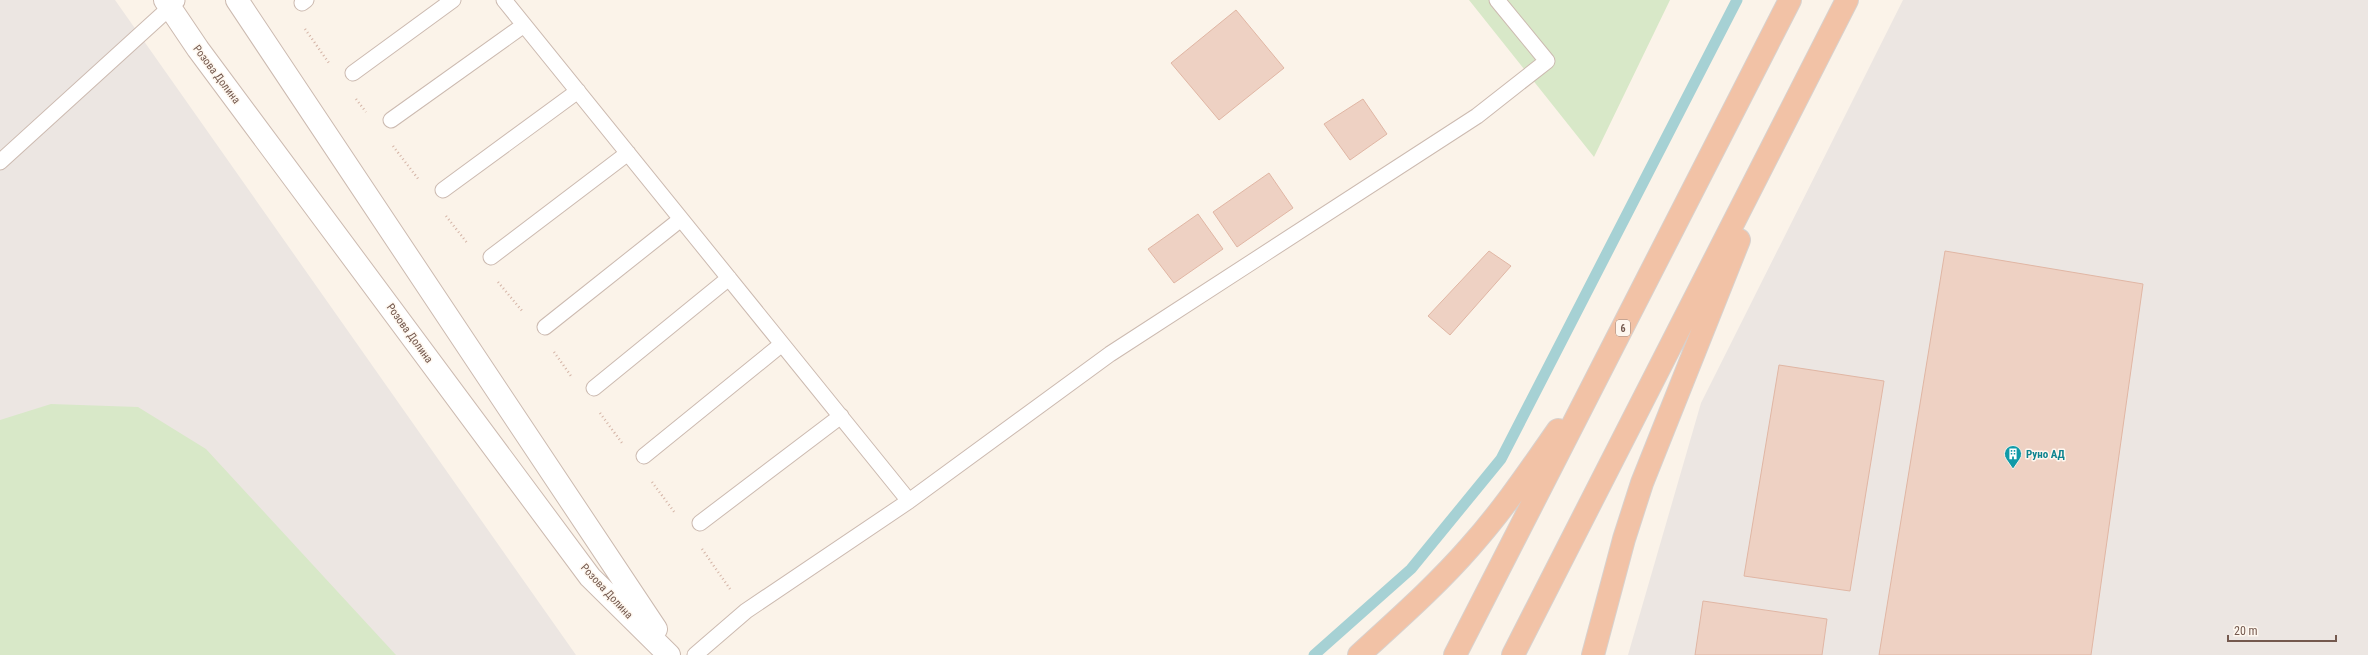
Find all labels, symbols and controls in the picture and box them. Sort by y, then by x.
street label: Розова Долина [190,42,243,106]
street label: Розова Долина [384,301,435,365]
road number: 6 [1616,320,1630,336]
building icon: Руно АД [2003,444,2023,469]
place label: Руно АД [2026,448,2065,461]
street label: Розова Долина [578,561,635,621]
scale bar [2228,617,2336,643]
text: 20 m [2234,624,2258,638]

